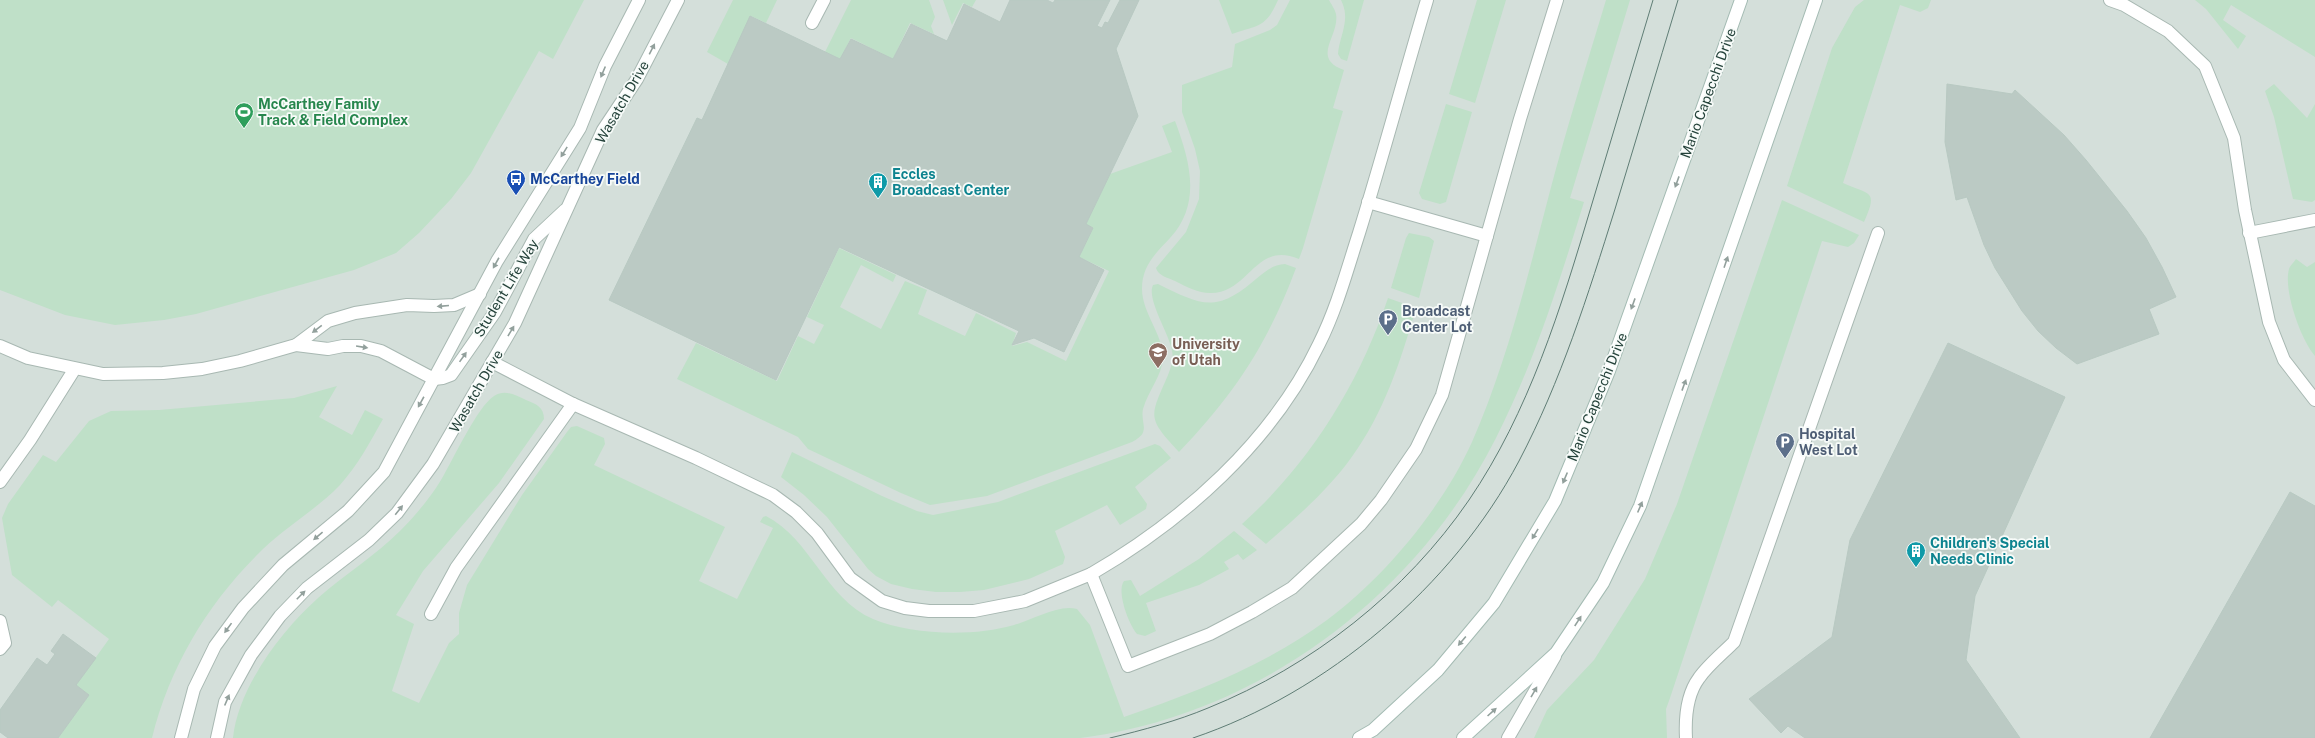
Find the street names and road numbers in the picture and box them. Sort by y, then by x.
street label: Mario Capecchi Drive [1677,26,1739,160]
street label: Wasatch Drive [592,58,652,146]
street label: Student Life Way [471,236,542,340]
street label: Mario Capecchi Drive [1564,330,1630,464]
street label: Wasatch Drive [446,347,506,435]

